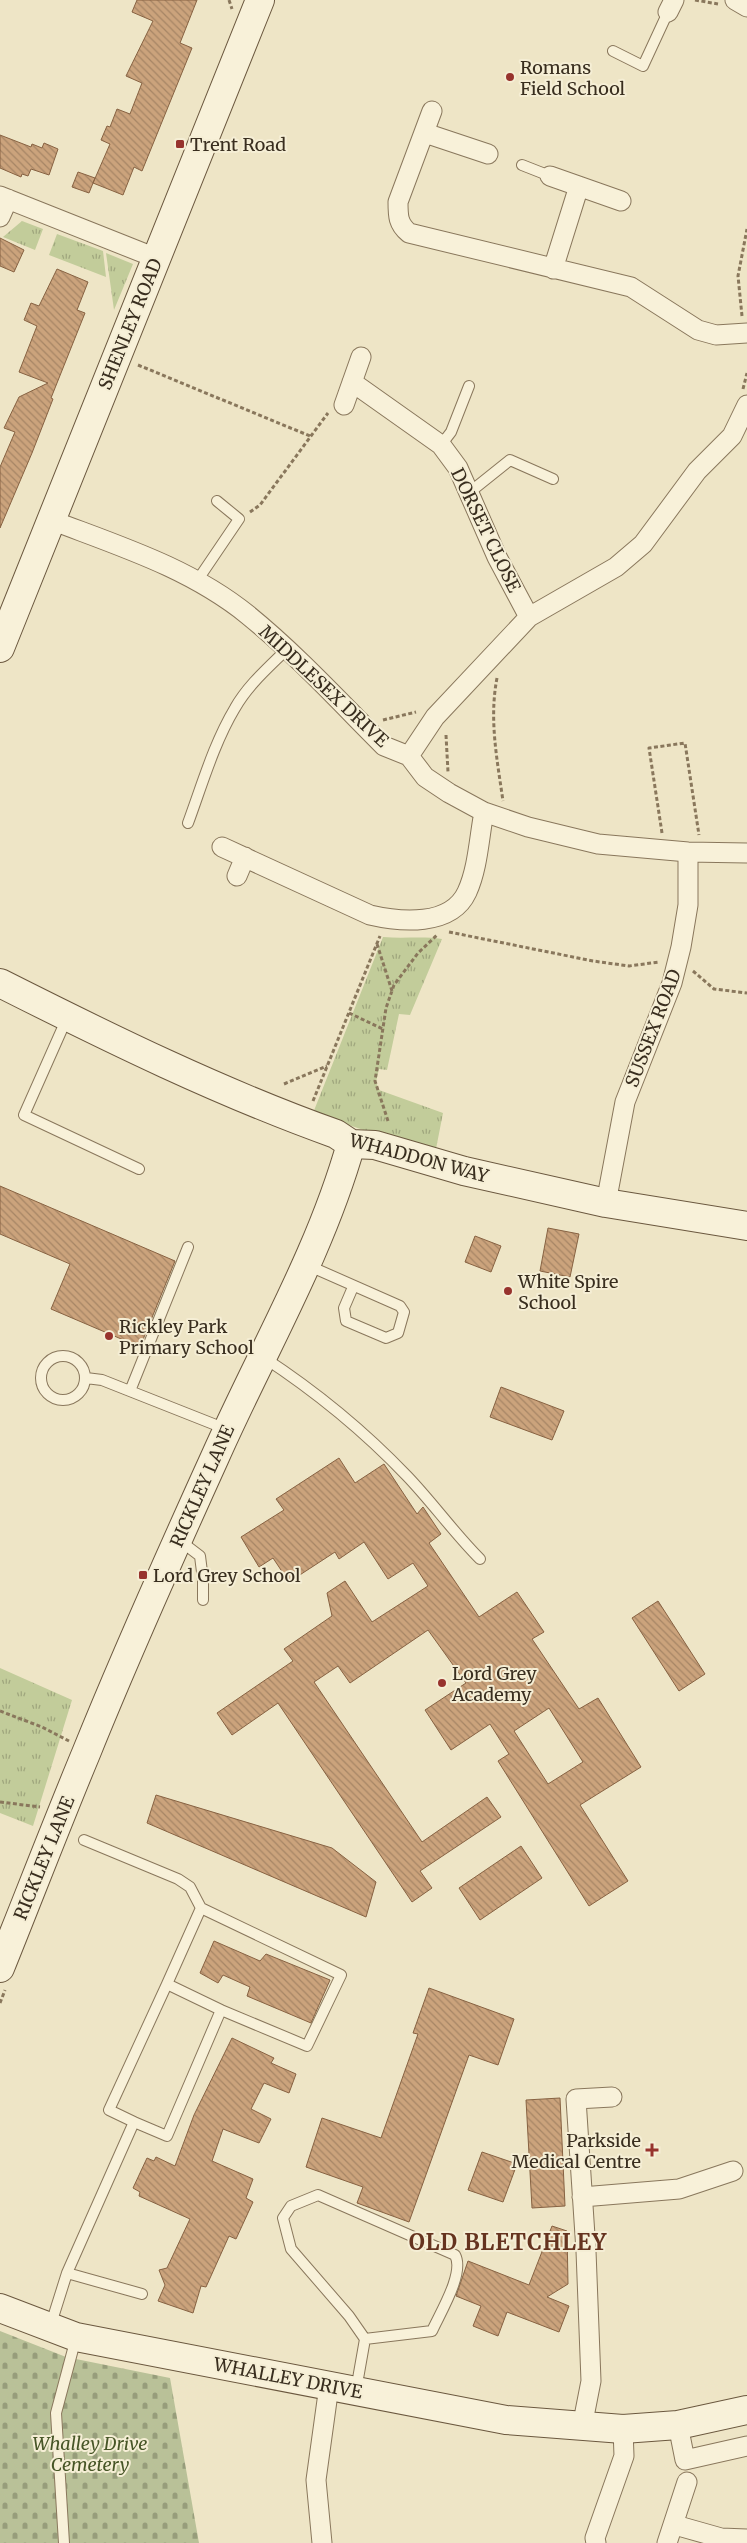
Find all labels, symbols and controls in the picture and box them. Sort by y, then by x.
place label: Romans Field School [520,56,626,100]
marker: Romans Field School [504,71,516,83]
place label: Trent Road [190,133,286,156]
marker: Trent Road [174,138,186,150]
street label: SHENLEY ROAD [93,255,167,393]
street label: DORSET CLOSE [446,464,526,596]
street label: MIDDLESEX DRIVE [254,620,394,752]
street label: SUSSEX ROAD [620,966,686,1090]
street label: WHADDON WAY [346,1128,492,1188]
place label: White Spire School [517,1270,618,1314]
marker: White Spire School [502,1285,514,1297]
place label: Rickley Park Primary School [119,1315,254,1359]
marker: Rickley Park Primary School [103,1330,115,1342]
street label: RICKLEY LANE [165,1421,240,1551]
place label: Lord Grey School [153,1564,301,1587]
marker: Lord Grey School [137,1569,149,1581]
place label: Lord Grey Academy [451,1662,537,1706]
marker: Lord Grey Academy [436,1677,448,1689]
street label: RICKLEY LANE [9,1792,80,1923]
place label: Parkside Medical Centre [512,2129,641,2173]
marker: Parkside Medical Centre [645,2143,659,2157]
district label: OLD BLETCHLEY [409,2228,607,2256]
street label: WHALLEY DRIVE [211,2352,365,2404]
park label: Whalley Drive Cemetery [32,2432,148,2476]

